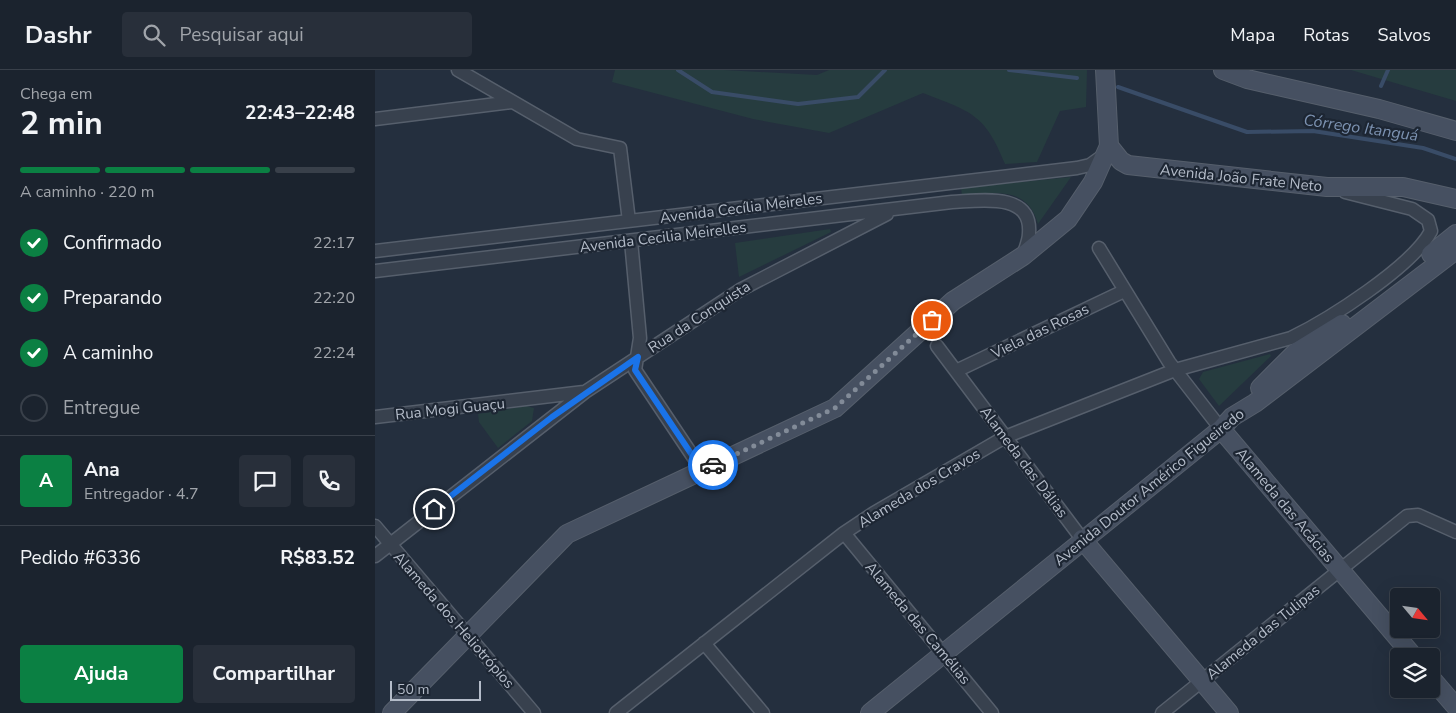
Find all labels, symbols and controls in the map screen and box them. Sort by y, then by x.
search box [122,12,472,57]
text: Dashr [25,19,92,51]
icon: search [140,21,168,49]
text: Pesquisar aqui [180,22,304,48]
text: Mapa [1230,23,1275,47]
text: Rotas [1303,23,1349,47]
text: Salvos [1377,23,1431,47]
text: Chega em [20,83,93,105]
text: 22:43–22:48 [245,100,355,126]
text: 2 min [20,102,103,145]
water label: Córrego Itanguá [1302,109,1420,147]
street label: Avenida João Frate Neto [1159,160,1323,196]
text: A caminho · 220 m [20,181,155,203]
street label: Avenida Cecília Meireles [659,188,823,228]
street label: Avenida Cecilia Meirelles [578,217,748,257]
icon: check [20,229,48,257]
text: Confirmado [63,230,162,256]
text: 22:17 [313,232,355,254]
street label: Rua da Conquista [644,276,754,358]
icon: check [20,284,48,312]
text: Preparando [63,285,162,311]
text: 22:20 [313,287,355,309]
pin [911,299,953,341]
street label: Viela das Rosas [987,299,1092,364]
icon: bag [918,306,946,334]
icon: check [20,339,48,367]
text: A caminho [63,340,153,366]
text: 22:24 [313,342,355,364]
street label: Rua Mogi Guaçu [394,393,506,425]
text: Entregue [63,395,140,421]
street label: Alameda das Dálias [975,402,1073,522]
street label: Avenida Doutor Américo Figueiredo [1050,404,1248,570]
courier [688,440,738,490]
street label: Alameda dos Cravos [854,444,984,532]
street label: Alameda das Acácias [1231,444,1339,566]
icon: car [699,451,727,479]
button: chat [239,455,291,507]
button: phone [303,455,355,507]
text: Ana [84,457,120,483]
text: A [39,468,53,494]
text: Entregador · 4.7 [84,483,199,505]
pin [413,488,455,530]
icon: home [420,495,448,523]
text: Pedido #6336 [20,545,141,571]
text: R$83.52 [280,545,355,571]
street label: Alameda dos Heliotrópios [389,547,519,693]
street label: Alameda das Camélias [861,558,975,688]
street label: Alameda das Tulipas [1202,580,1324,684]
north arrow [1390,588,1440,638]
map controls [1390,588,1440,698]
button: Ajuda [20,645,183,703]
button: Compartilhar [193,645,355,703]
button: layers [1390,648,1440,698]
scale bar [390,678,481,701]
text: 50 m [397,680,429,699]

